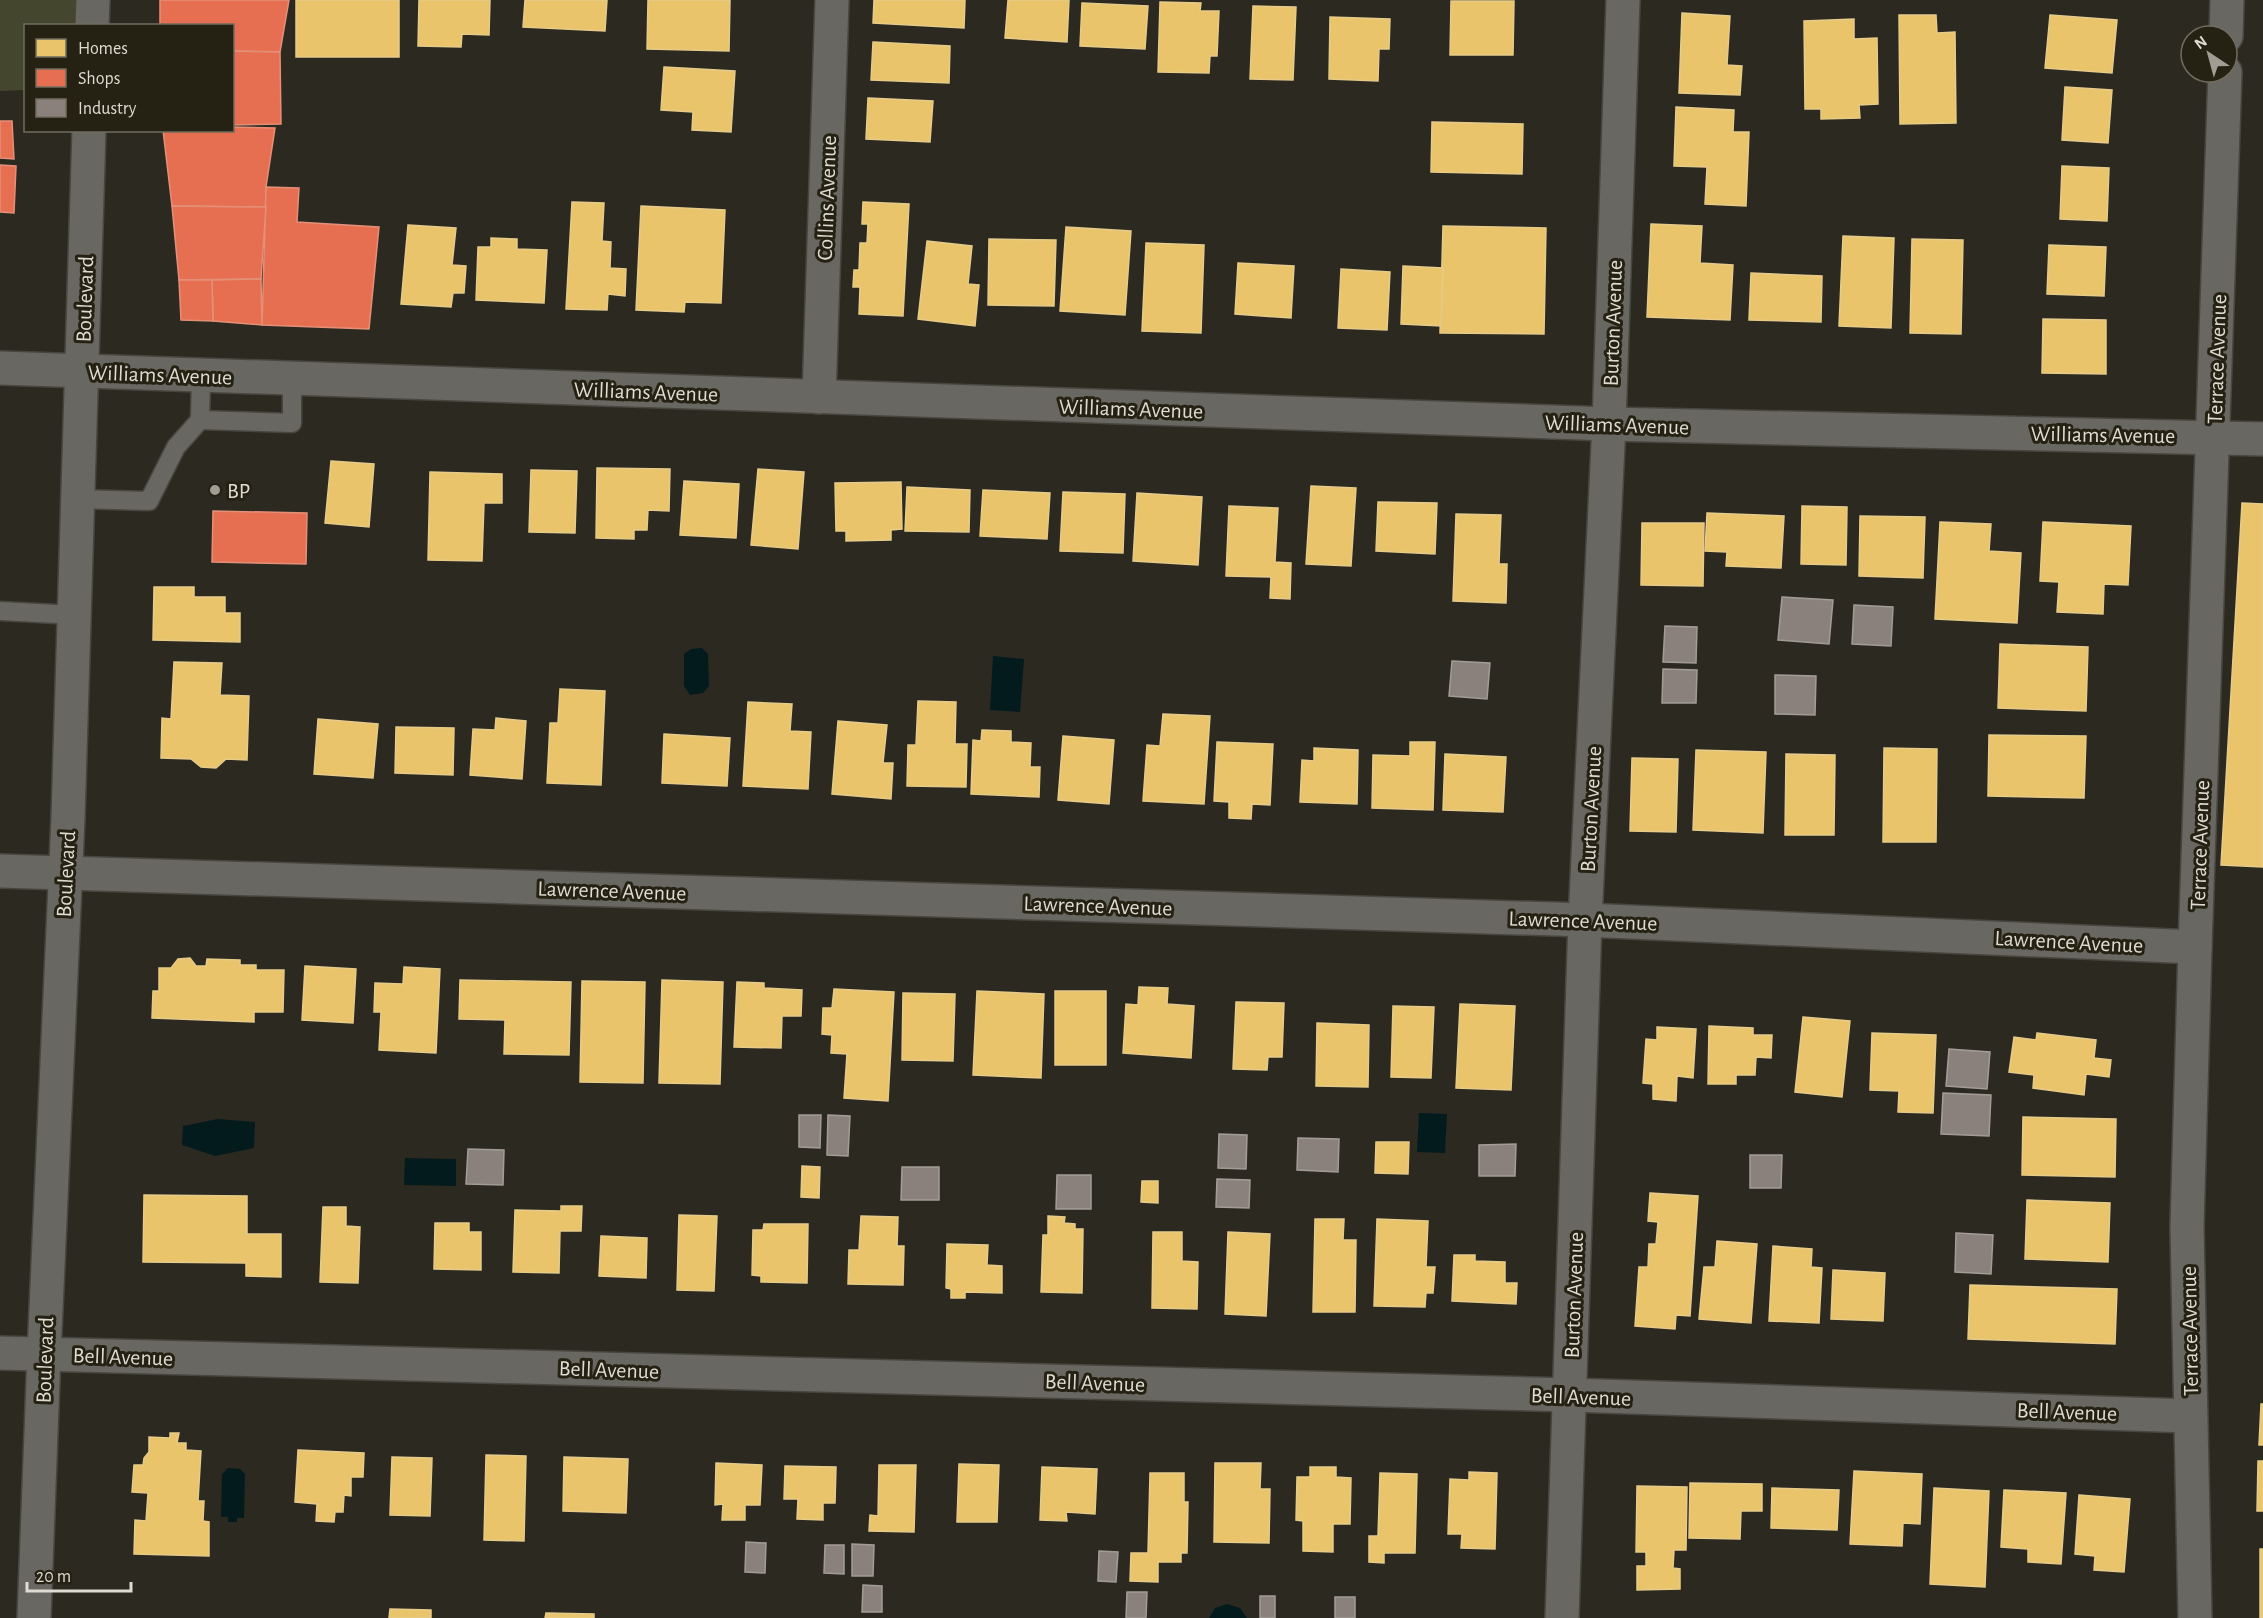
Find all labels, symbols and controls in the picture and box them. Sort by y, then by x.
legend [24,24,234,132]
north arrow [2179,24,2239,84]
text: N [2192,33,2210,52]
text: Homes [78,40,128,58]
text: Shops [78,70,120,88]
text: Industry [78,100,137,118]
street label: Collins Avenue [814,135,840,261]
street label: Boulevard [72,255,98,343]
street label: Burton Avenue [1600,260,1626,387]
street label: Terrace Avenue [2204,294,2230,424]
street label: Williams Avenue [87,361,233,389]
street label: Williams Avenue [573,378,719,406]
street label: Williams Avenue [1058,395,1204,423]
street label: Williams Avenue [1544,411,1690,439]
street label: Williams Avenue [2030,423,2175,447]
place label: BP [227,480,250,502]
marker: BP [208,483,222,497]
street label: Burton Avenue [1577,745,1605,873]
street label: Terrace Avenue [2187,780,2213,910]
street label: Boulevard [53,830,79,918]
street label: Lawrence Avenue [537,877,687,905]
street label: Lawrence Avenue [1023,892,1173,920]
street label: Lawrence Avenue [1508,907,1658,935]
street label: Lawrence Avenue [1994,927,2144,957]
street label: Burton Avenue [1561,1232,1587,1359]
street label: Terrace Avenue [2178,1266,2202,1396]
street label: Boulevard [32,1316,58,1404]
street label: Bell Avenue [72,1344,174,1370]
street label: Bell Avenue [558,1357,660,1383]
street label: Bell Avenue [1044,1370,1146,1396]
street label: Bell Avenue [1530,1384,1632,1410]
street label: Bell Avenue [2016,1399,2118,1425]
scale bar [27,1555,130,1593]
text: 20 m [36,1568,71,1586]

